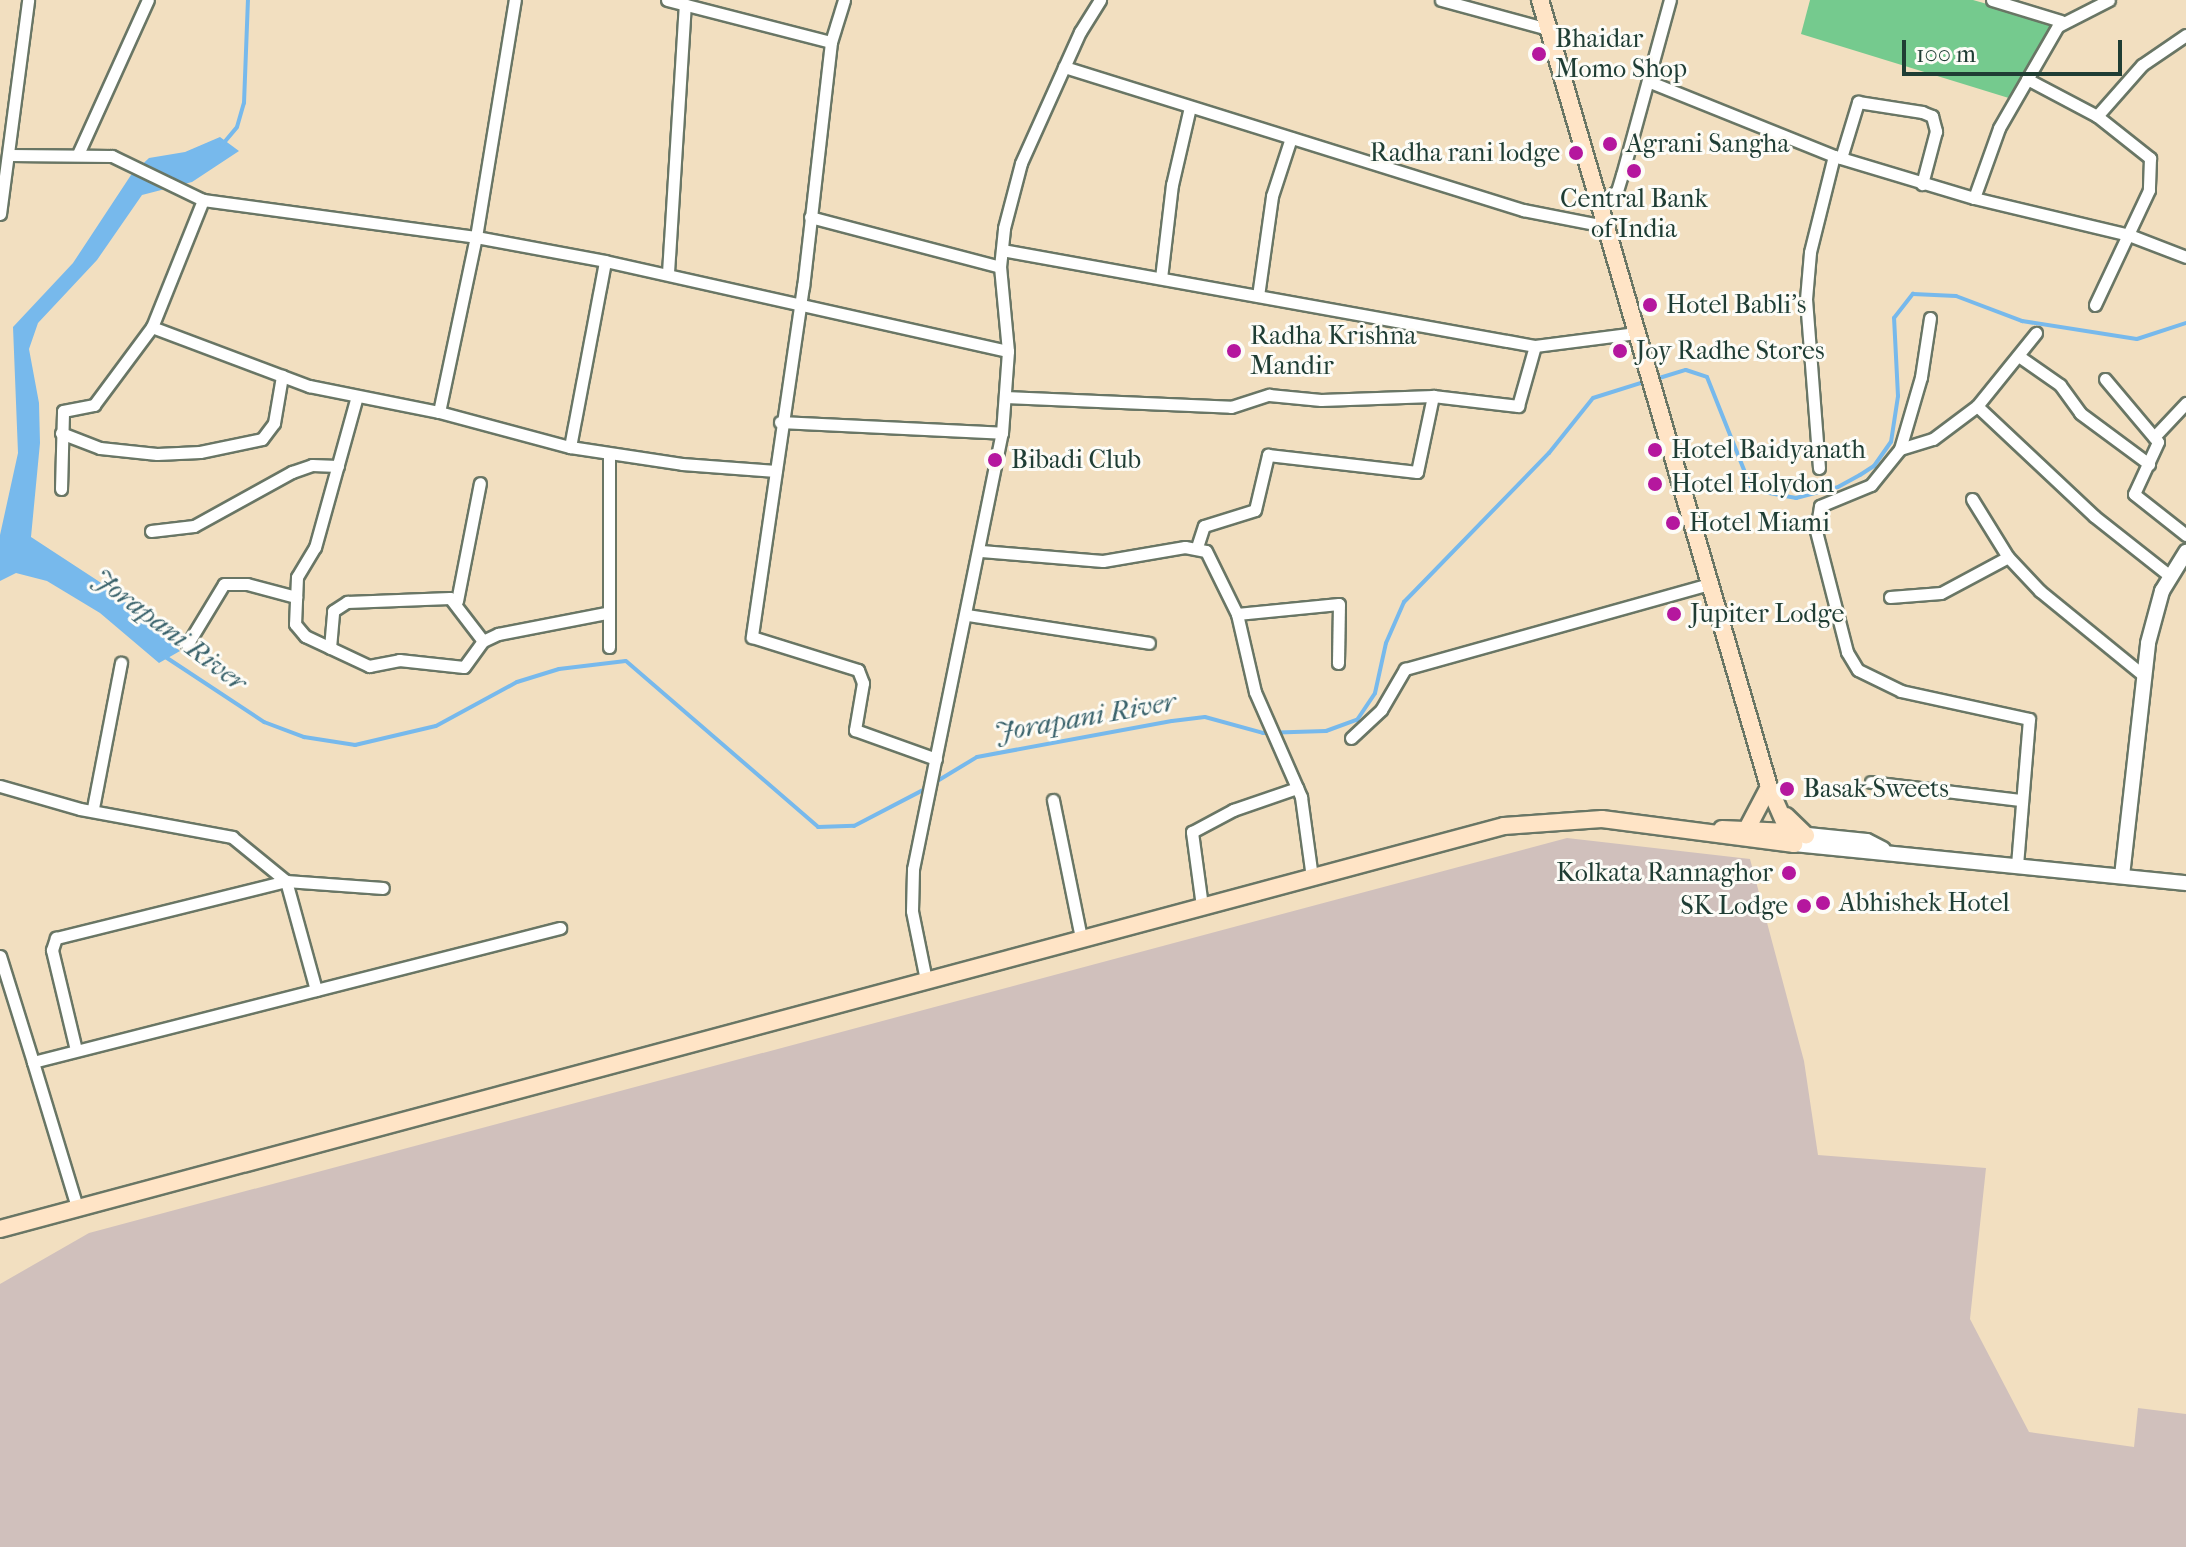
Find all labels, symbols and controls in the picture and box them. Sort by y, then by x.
place label: Bhaidar Momo Shop [1555,23,1687,84]
scale bar [1906,24,2126,74]
text: 100 m [1916,40,1976,68]
marker: Bhaidar Momo Shop [1530,45,1548,63]
place label: Agrani Sangha [1626,128,1789,160]
marker: Agrani Sangha [1601,135,1619,153]
place label: Radha rani lodge [1370,137,1560,169]
marker: Radha rani lodge [1567,144,1585,162]
marker: Central Bank of India [1625,162,1643,180]
place label: Central Bank of India [1560,183,1708,244]
place label: Hotel Babli's [1666,289,1806,321]
marker: Hotel Babli's [1641,296,1659,314]
place label: Radha Krishna Mandir [1250,320,1416,382]
place label: Joy Radhe Stores [1636,335,1824,367]
marker: Radha Krishna Mandir [1225,342,1243,360]
marker: Joy Radhe Stores [1611,342,1629,360]
place label: Hotel Baidyanath [1671,434,1866,466]
marker: Hotel Baidyanath [1646,441,1664,459]
place label: Bibadi Club [1011,444,1141,476]
marker: Bibadi Club [986,451,1004,469]
place label: Hotel Holydon [1671,468,1834,500]
marker: Hotel Holydon [1646,475,1664,493]
place label: Hotel Miami [1689,507,1830,539]
marker: Hotel Miami [1664,514,1682,532]
water label: Jorapani River [87,561,253,699]
place label: Jupiter Lodge [1690,598,1844,630]
marker: Jupiter Lodge [1665,605,1683,623]
water label: Jorapani River [992,685,1178,749]
place label: Basak Sweets [1803,773,1949,805]
marker: Basak Sweets [1778,780,1796,798]
place label: Kolkata Rannaghor [1556,857,1773,889]
marker: Kolkata Rannaghor [1780,864,1798,882]
place label: Abhishek Hotel [1839,887,2010,919]
place label: SK Lodge [1680,890,1788,922]
marker: Abhishek Hotel [1814,894,1832,912]
marker: SK Lodge [1795,897,1813,915]

